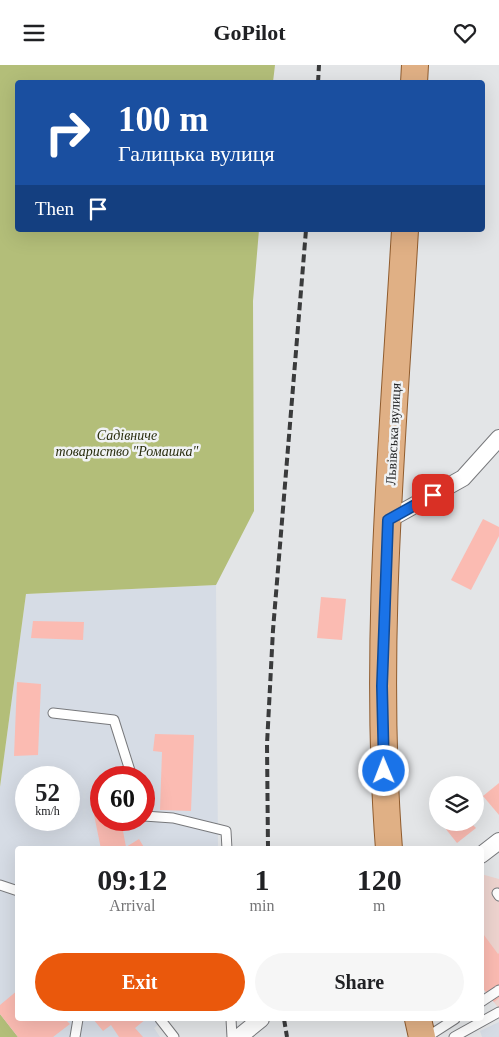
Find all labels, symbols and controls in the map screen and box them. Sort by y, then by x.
icon: menu [20,19,48,47]
icon: heart [451,19,479,47]
text: GoPilot [213,20,286,45]
icon: right [35,100,100,165]
text: 100 m [118,100,208,139]
text: Галицька вулиця [118,141,275,166]
icon: arrive [84,195,112,223]
text: Then [35,198,74,219]
street label: Львівська вулиця [383,382,404,486]
park label: Садівниче товариство "Ромашка" [56,428,199,459]
pin [412,474,454,516]
icon: arrive [419,481,447,509]
position arrow [357,744,409,796]
speed limit sign: 60 [90,766,155,831]
map controls [429,776,484,831]
button: layers [429,776,484,831]
text: 52 [35,779,60,806]
text: km/h [35,804,60,818]
text: 09:12 [97,863,167,896]
text: 1 [254,863,269,896]
text: 120 [357,863,402,896]
text: Arrival [109,897,155,914]
text: min [250,897,274,914]
text: m [373,897,385,914]
button: Exit [35,953,245,1011]
button: Share [255,953,464,1011]

